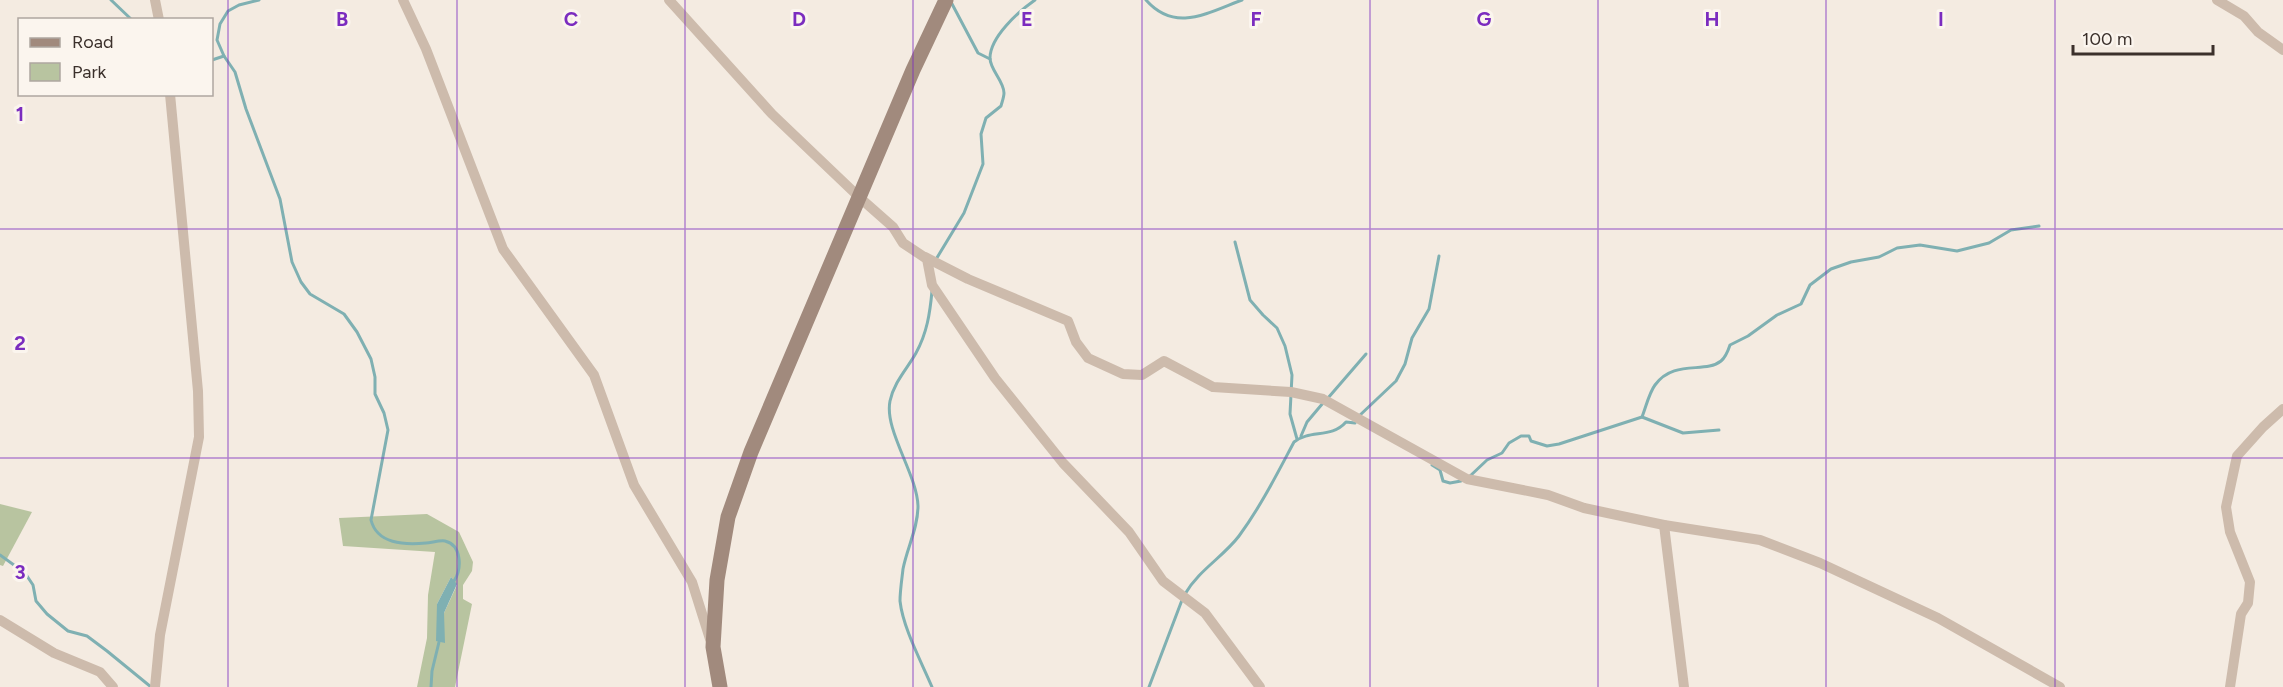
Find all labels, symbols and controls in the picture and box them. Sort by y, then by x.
text: B [336,7,348,31]
text: C [564,7,578,31]
text: D [792,7,806,31]
text: E [1021,7,1033,31]
text: F [1250,7,1262,31]
text: G [1477,7,1492,31]
text: H [1705,7,1720,31]
text: I [1938,7,1944,31]
legend [18,18,213,96]
scale bar [2073,18,2212,56]
text: 100 m [2082,28,2132,50]
text: Road [72,31,113,53]
text: Park [72,61,107,83]
text: 1 [16,102,24,126]
text: 2 [14,331,26,355]
text: 3 [14,560,26,584]

